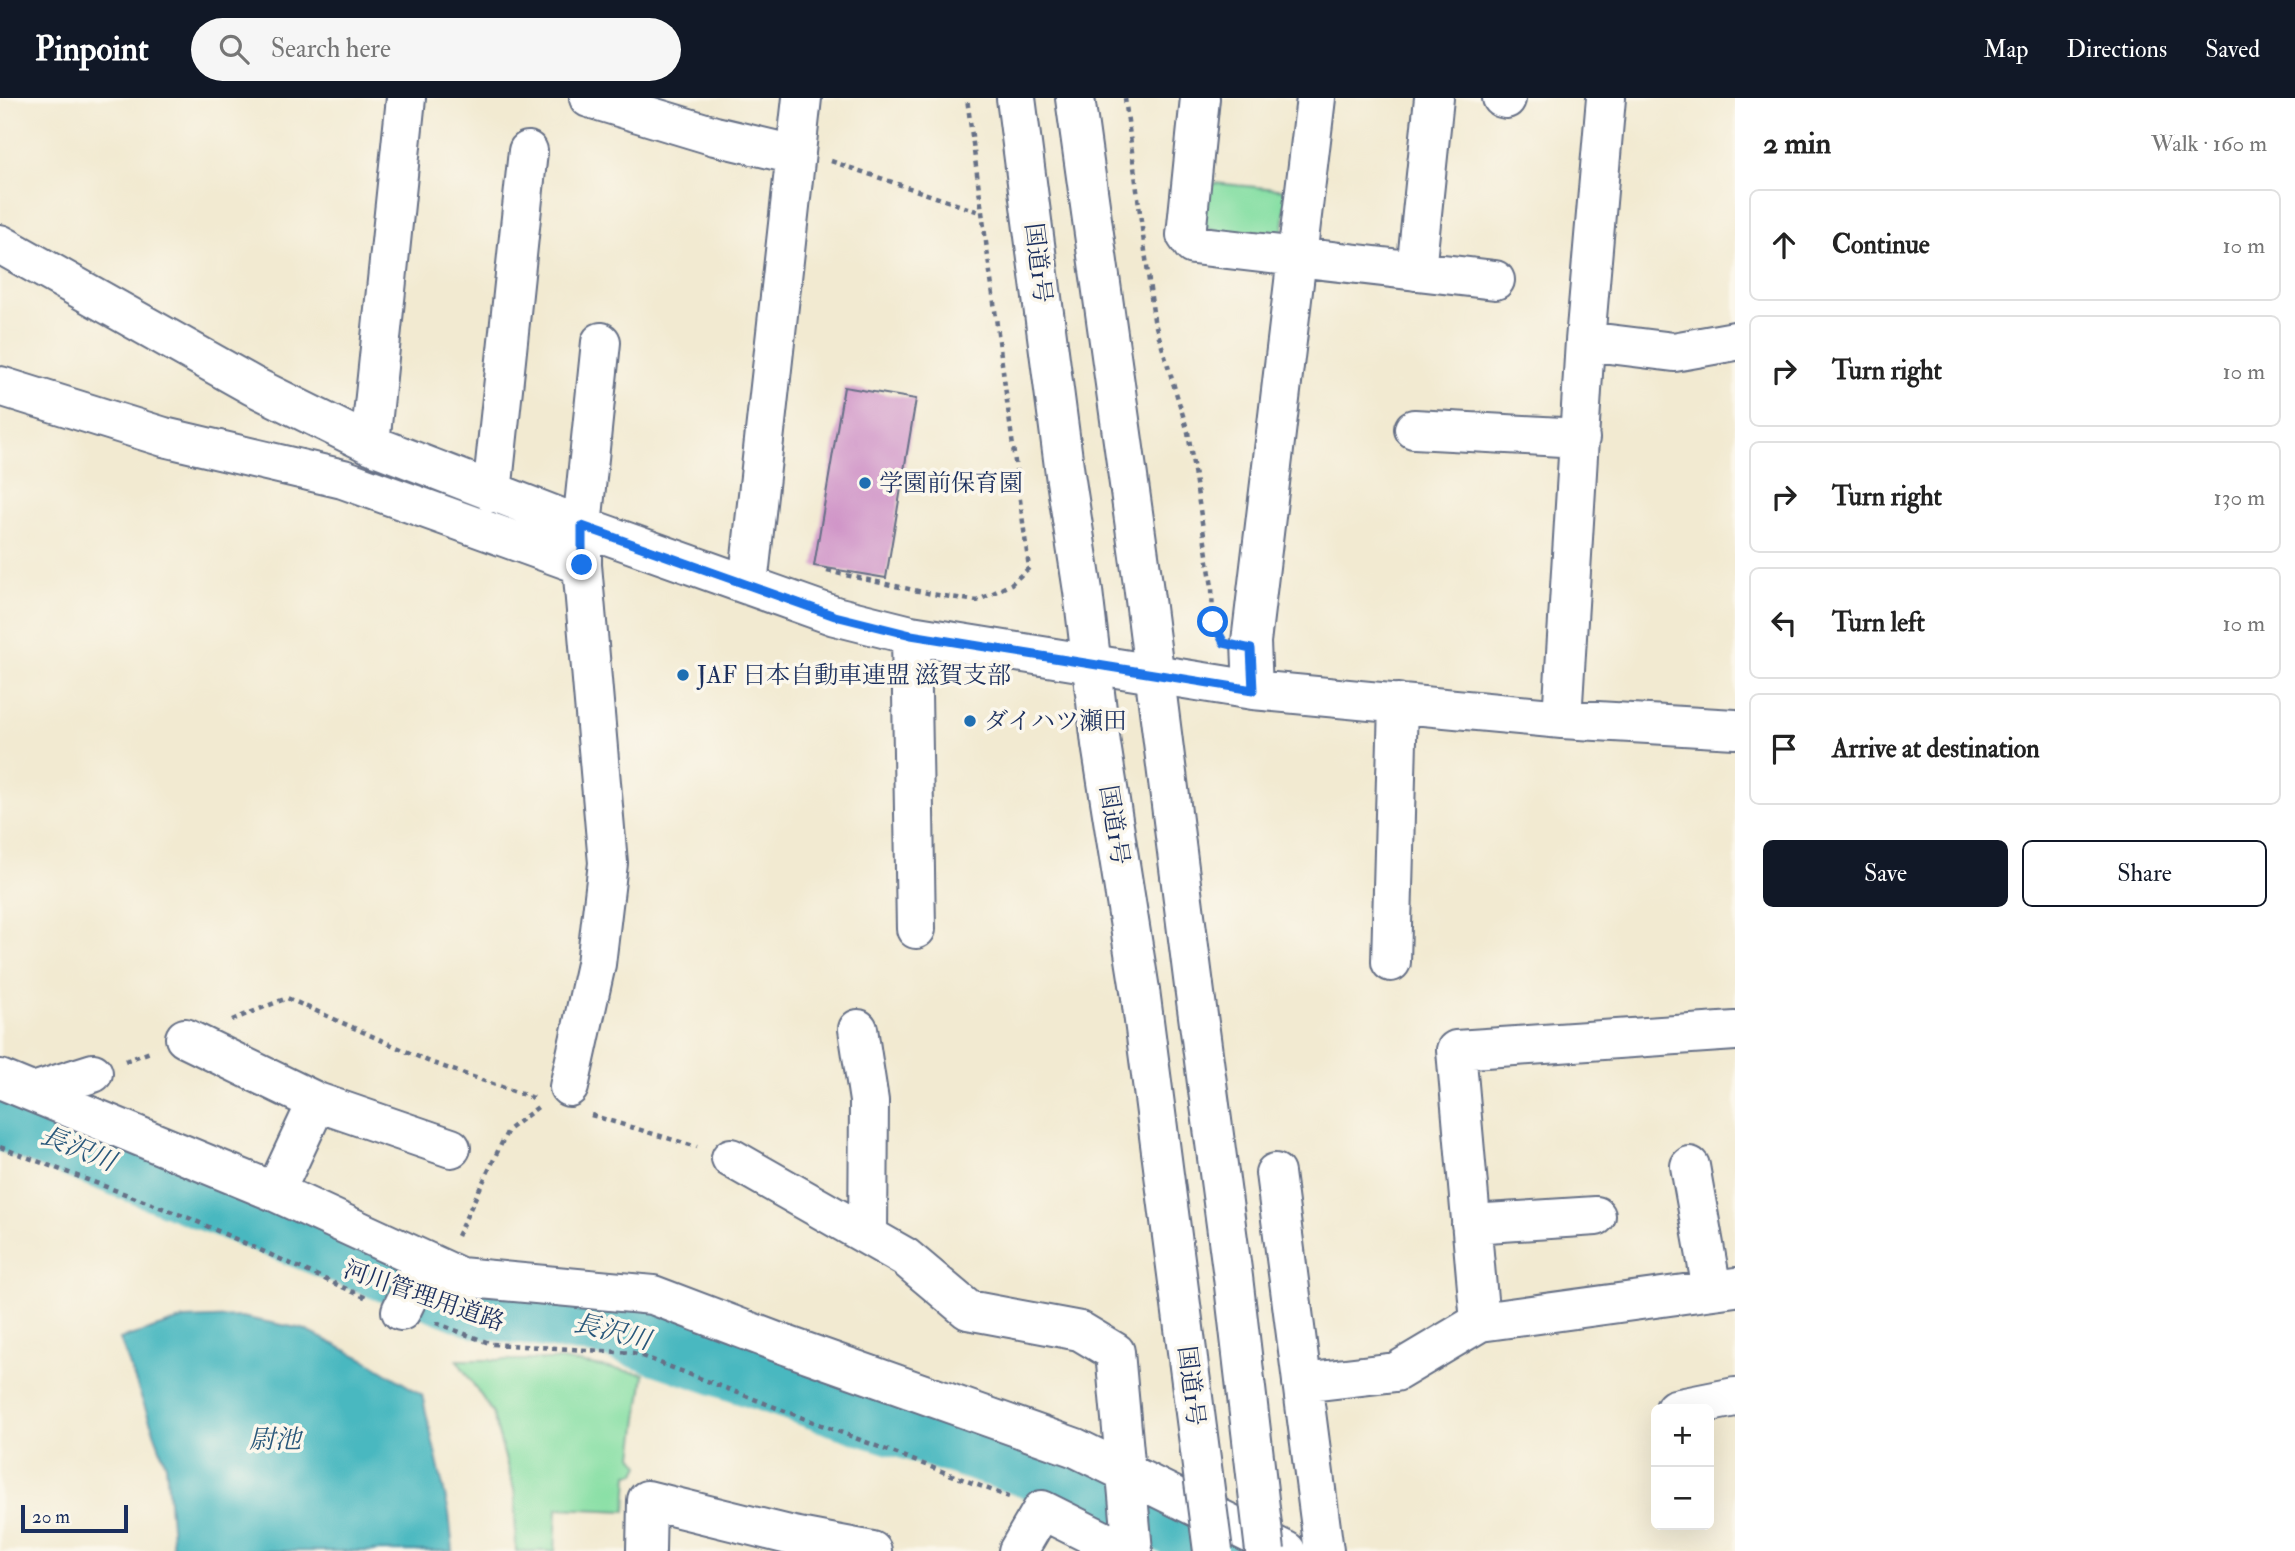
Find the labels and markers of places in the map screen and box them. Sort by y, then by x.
place label: 学園前保育園 [879,468,1023,499]
marker: 学園前保育園 [857,475,873,491]
place label: JAF 日本自動車連盟 滋賀支部 [696,660,1011,691]
marker: JAF 日本自動車連盟 滋賀支部 [675,667,691,683]
place label: ダイハツ瀬田 [984,706,1127,737]
marker: ダイハツ瀬田 [962,713,978,729]

